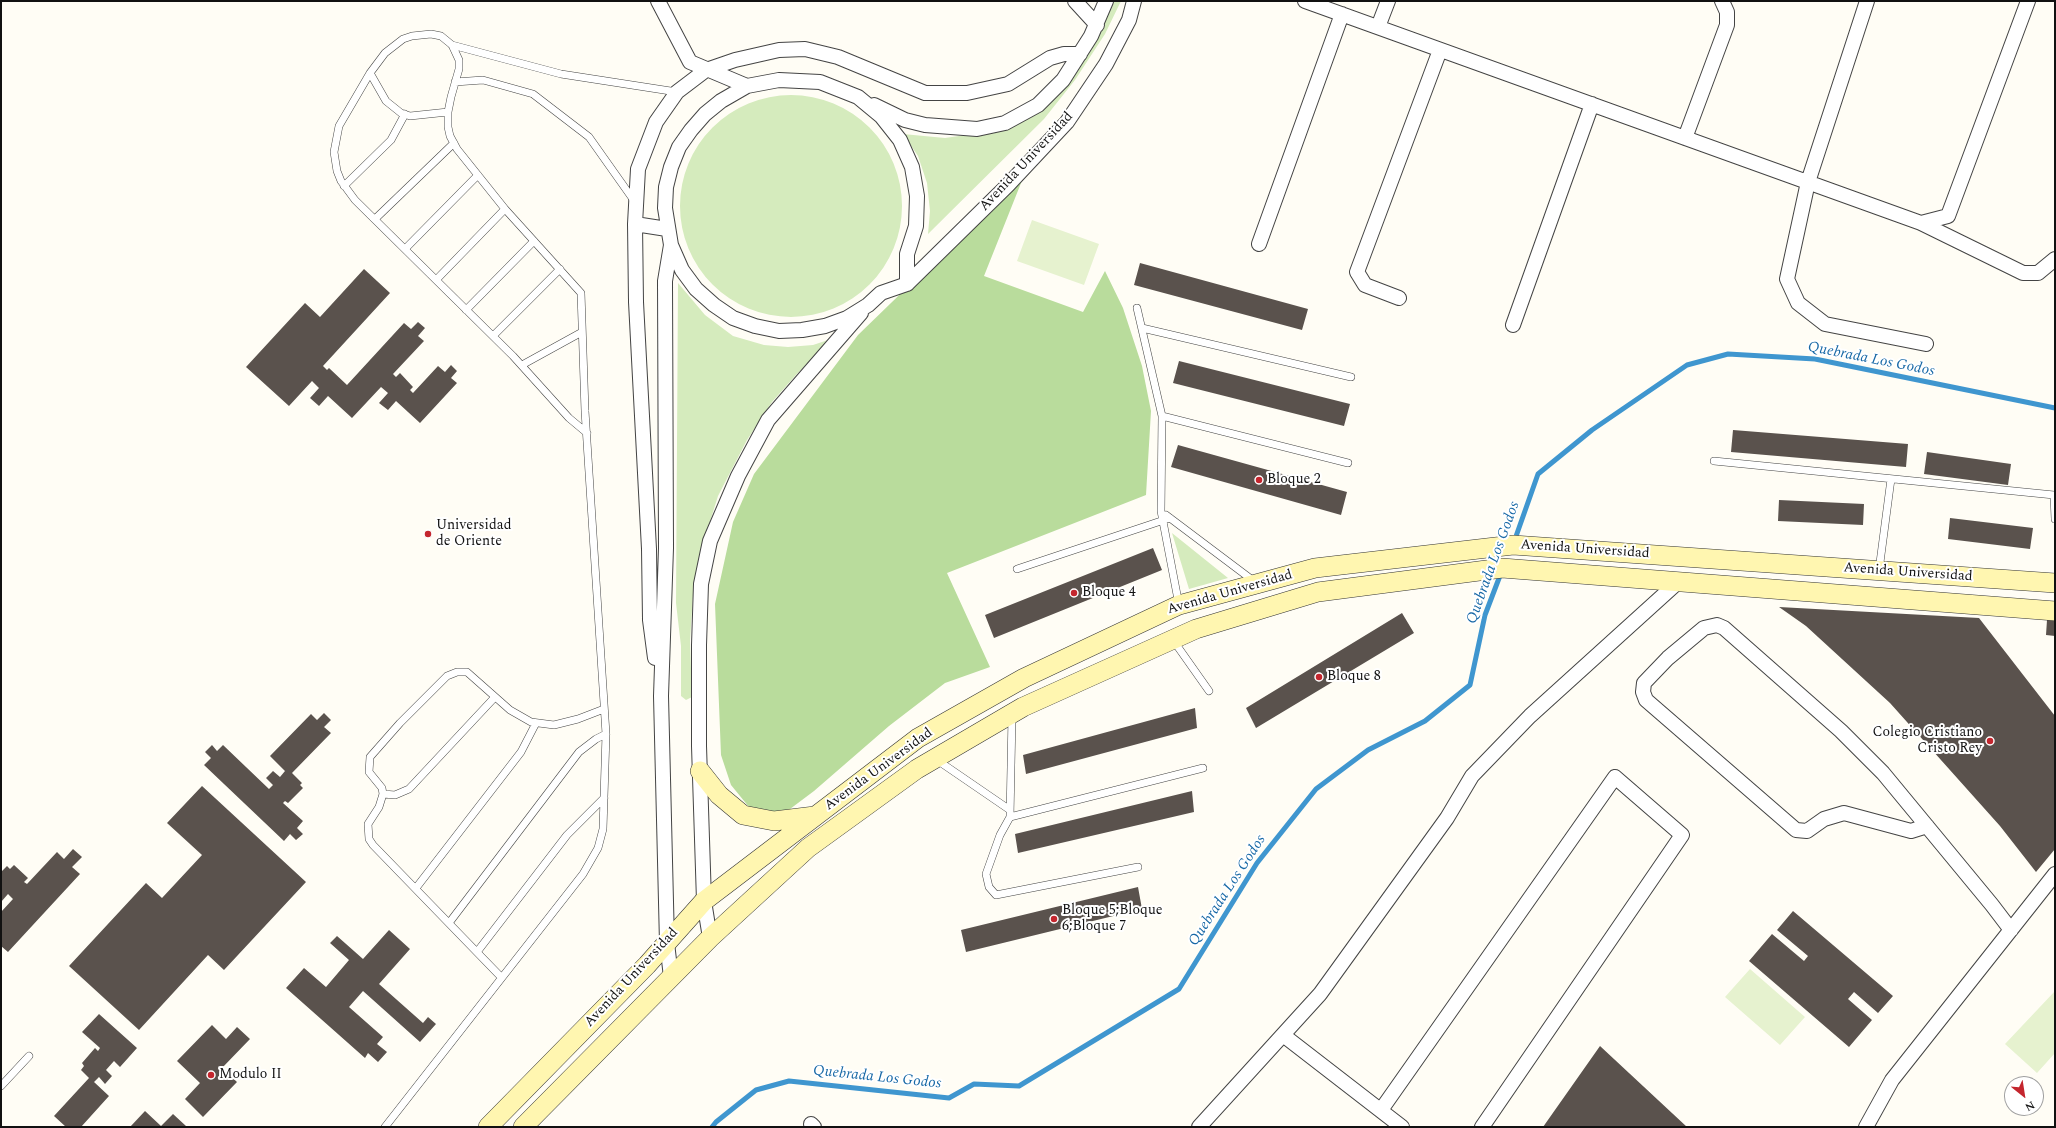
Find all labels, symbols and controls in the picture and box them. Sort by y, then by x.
street label: Avenida Universidad [977,109,1077,215]
water label: Quebrada Los Godos [1806,339,1936,381]
place label: Bloque 2 [1267,472,1321,488]
marker: Bloque 2 [1254,475,1264,485]
water label: Quebrada Los Godos [1464,499,1524,627]
place label: Universidad de Oriente [436,518,511,550]
marker: Universidad de Oriente [423,529,433,539]
street label: Avenida Universidad [1520,537,1650,563]
street label: Avenida Universidad [1843,560,1973,586]
street label: Avenida Universidad [1165,567,1295,619]
place label: Bloque 4 [1082,585,1136,601]
marker: Bloque 4 [1069,588,1079,598]
place label: Bloque 8 [1327,669,1381,685]
marker: Bloque 8 [1314,672,1324,682]
street label: Avenida Universidad [822,725,936,815]
place label: Colegio Cristiano Cristo Rey [1872,725,1982,758]
marker: Colegio Cristiano Cristo Rey [1985,736,1995,746]
water label: Quebrada Los Godos [1185,832,1271,950]
place label: Bloque 5;Bloque 6;Bloque 7 [1062,903,1163,936]
marker: Bloque 5;Bloque 6;Bloque 7 [1049,914,1059,924]
street label: Avenida Universidad [582,925,682,1031]
water label: Quebrada Los Godos [812,1062,942,1094]
place label: Modulo II [219,1067,282,1083]
marker: Modulo II [206,1070,216,1080]
north arrow [2004,1076,2044,1116]
text: N [2022,1096,2038,1116]

